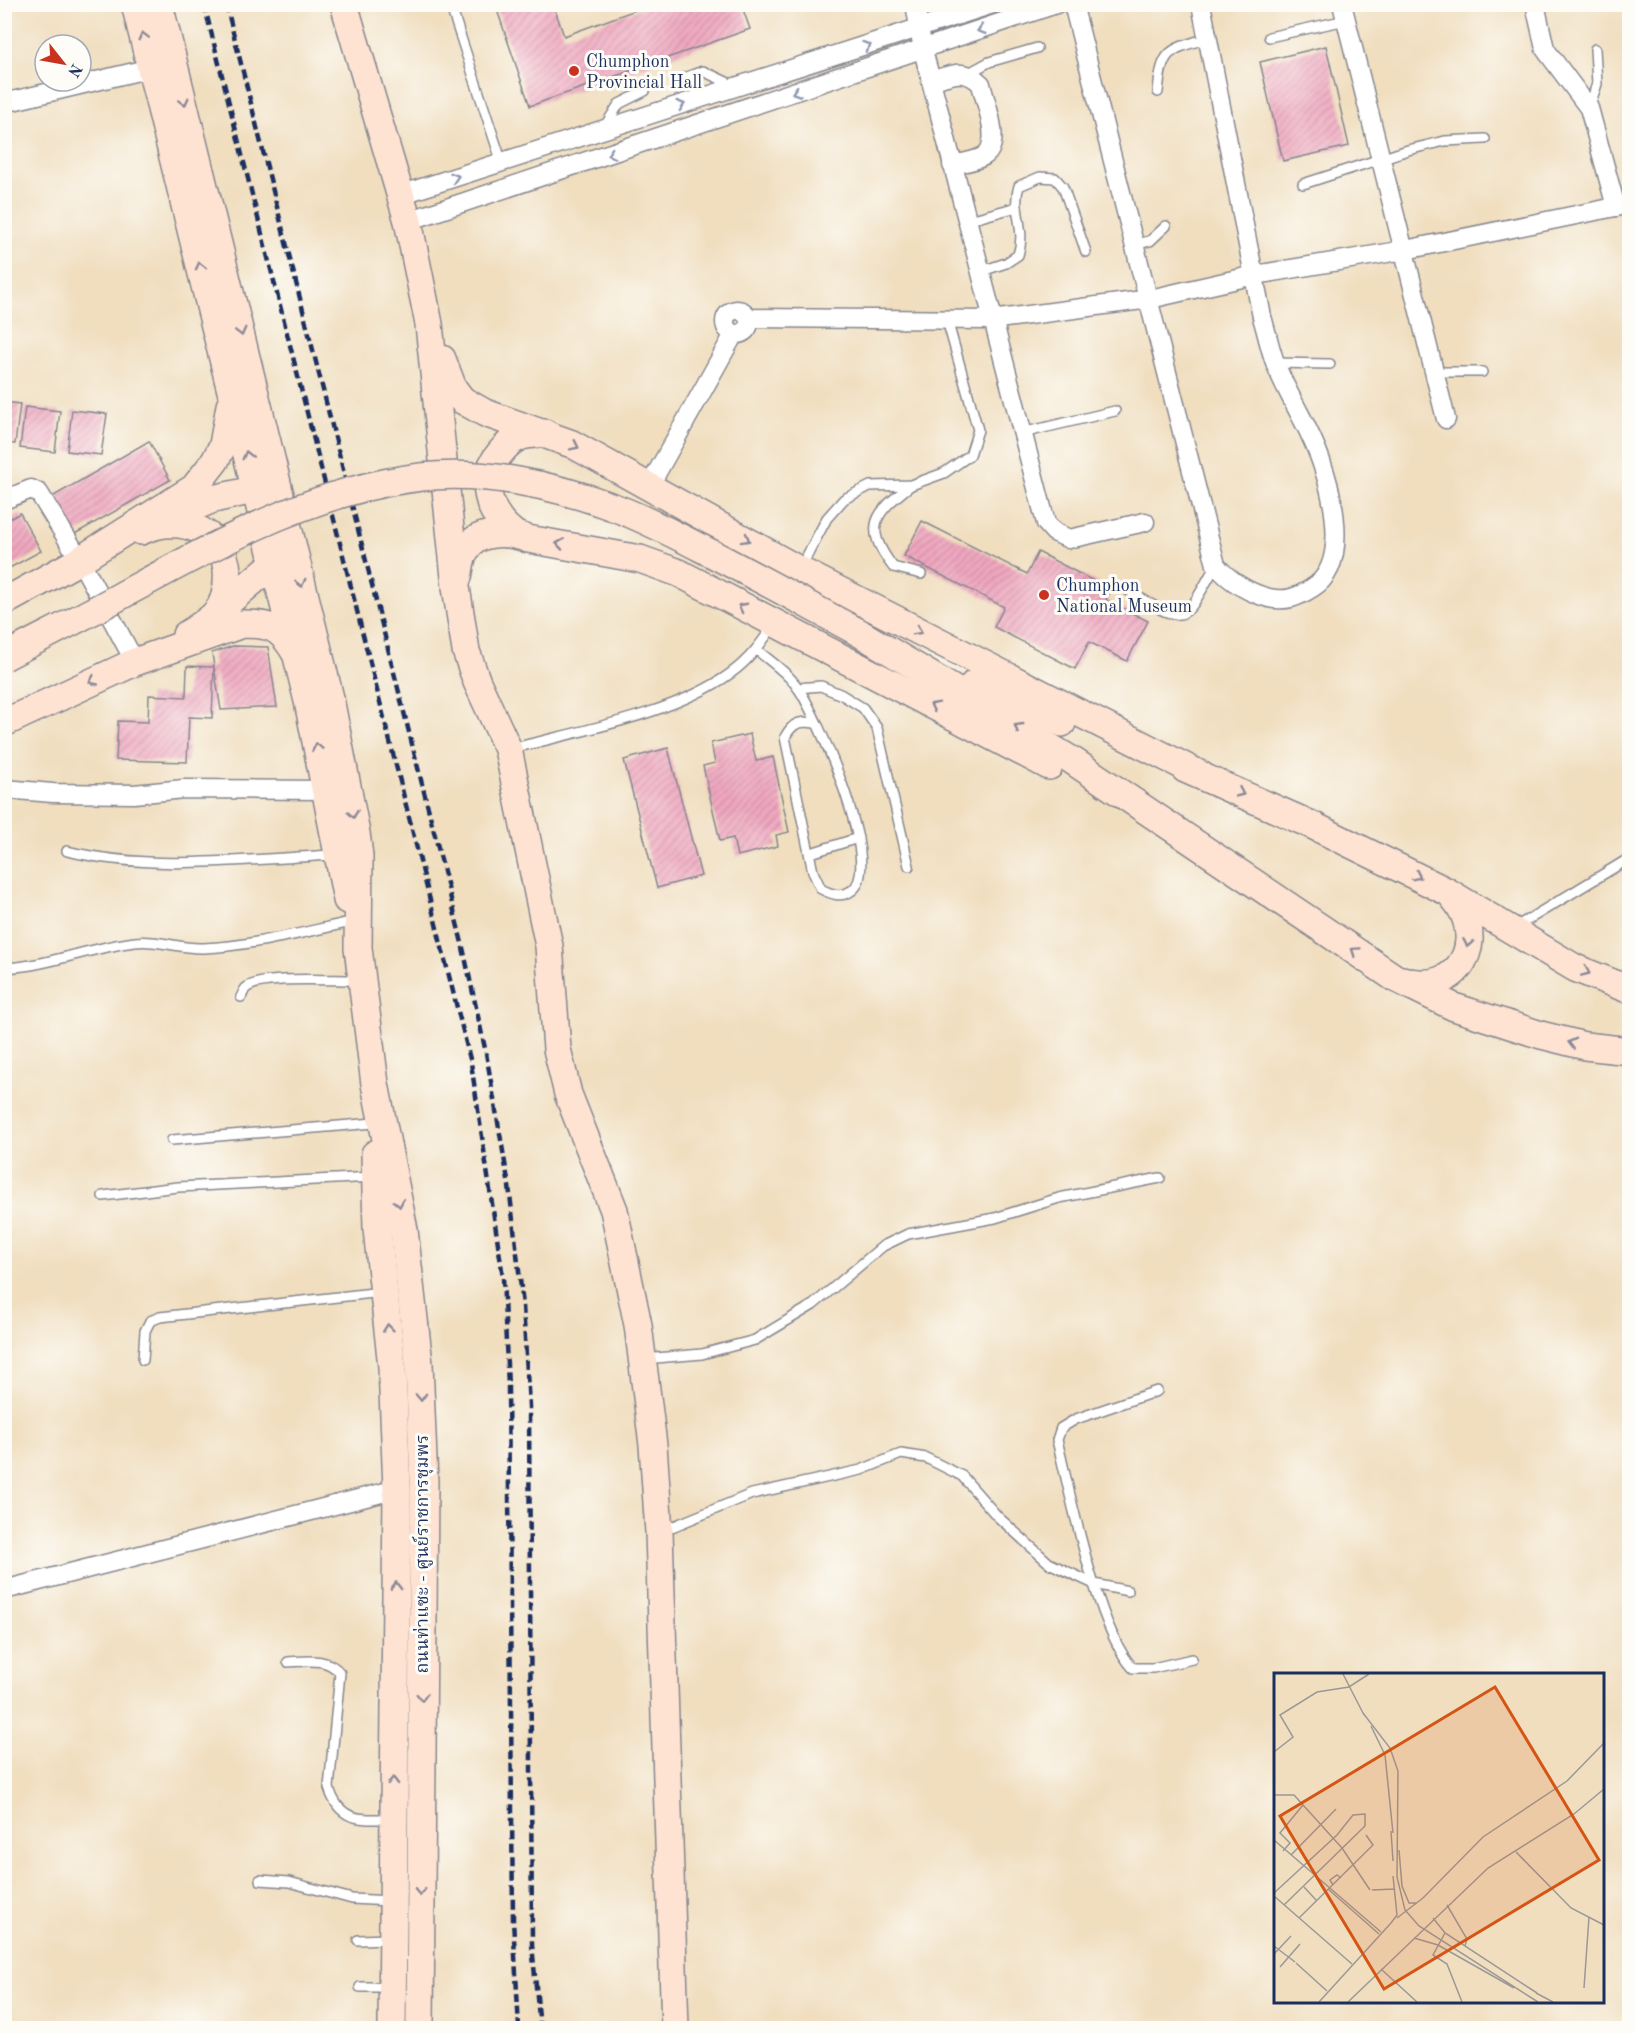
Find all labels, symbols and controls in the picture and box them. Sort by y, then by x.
one-way arrow [976,23,987,36]
one-way arrow [138,31,151,41]
north arrow [33,33,93,93]
one-way arrow [861,41,872,53]
place label: Chumphon Provincial Hall [586,53,702,92]
text: N [64,60,84,80]
marker: Chumphon Provincial Hall [567,64,581,78]
one-way arrow [791,85,802,98]
one-way arrow [176,97,189,107]
one-way arrow [675,100,686,113]
one-way arrow [606,146,617,159]
one-way arrow [449,172,460,185]
one-way arrow [195,261,208,271]
one-way arrow [233,327,246,337]
one-way arrow [568,439,579,450]
one-way arrow [242,450,254,461]
one-way arrow [740,532,750,543]
one-way arrow [555,538,565,551]
place label: Chumphon National Museum [1056,577,1192,616]
one-way arrow [293,578,306,588]
marker: Chumphon National Museum [1037,588,1051,602]
one-way arrow [738,602,749,614]
one-way arrow [912,624,922,635]
one-way arrow [89,674,100,686]
one-way arrow [930,702,940,713]
one-way arrow [1014,723,1024,735]
one-way arrow [311,742,324,752]
one-way arrow [1234,786,1245,798]
one-way arrow [346,809,359,819]
one-way arrow [1410,869,1421,881]
one-way arrow [1462,938,1475,948]
one-way arrow [1351,947,1362,958]
one-way arrow [1580,965,1591,977]
one-way arrow [1567,1037,1577,1050]
one-way arrow [392,1198,405,1208]
one-way arrow [382,1324,395,1333]
one-way arrow [414,1392,427,1401]
street label: ถนนท่าแซะ - ศูนย์ราชการชุมพร [411,1435,434,1673]
one-way arrow [389,1582,402,1591]
inset map [1274,1673,1604,2003]
one-way arrow [416,1692,428,1701]
one-way arrow [387,1777,399,1786]
one-way arrow [414,1887,426,1896]

